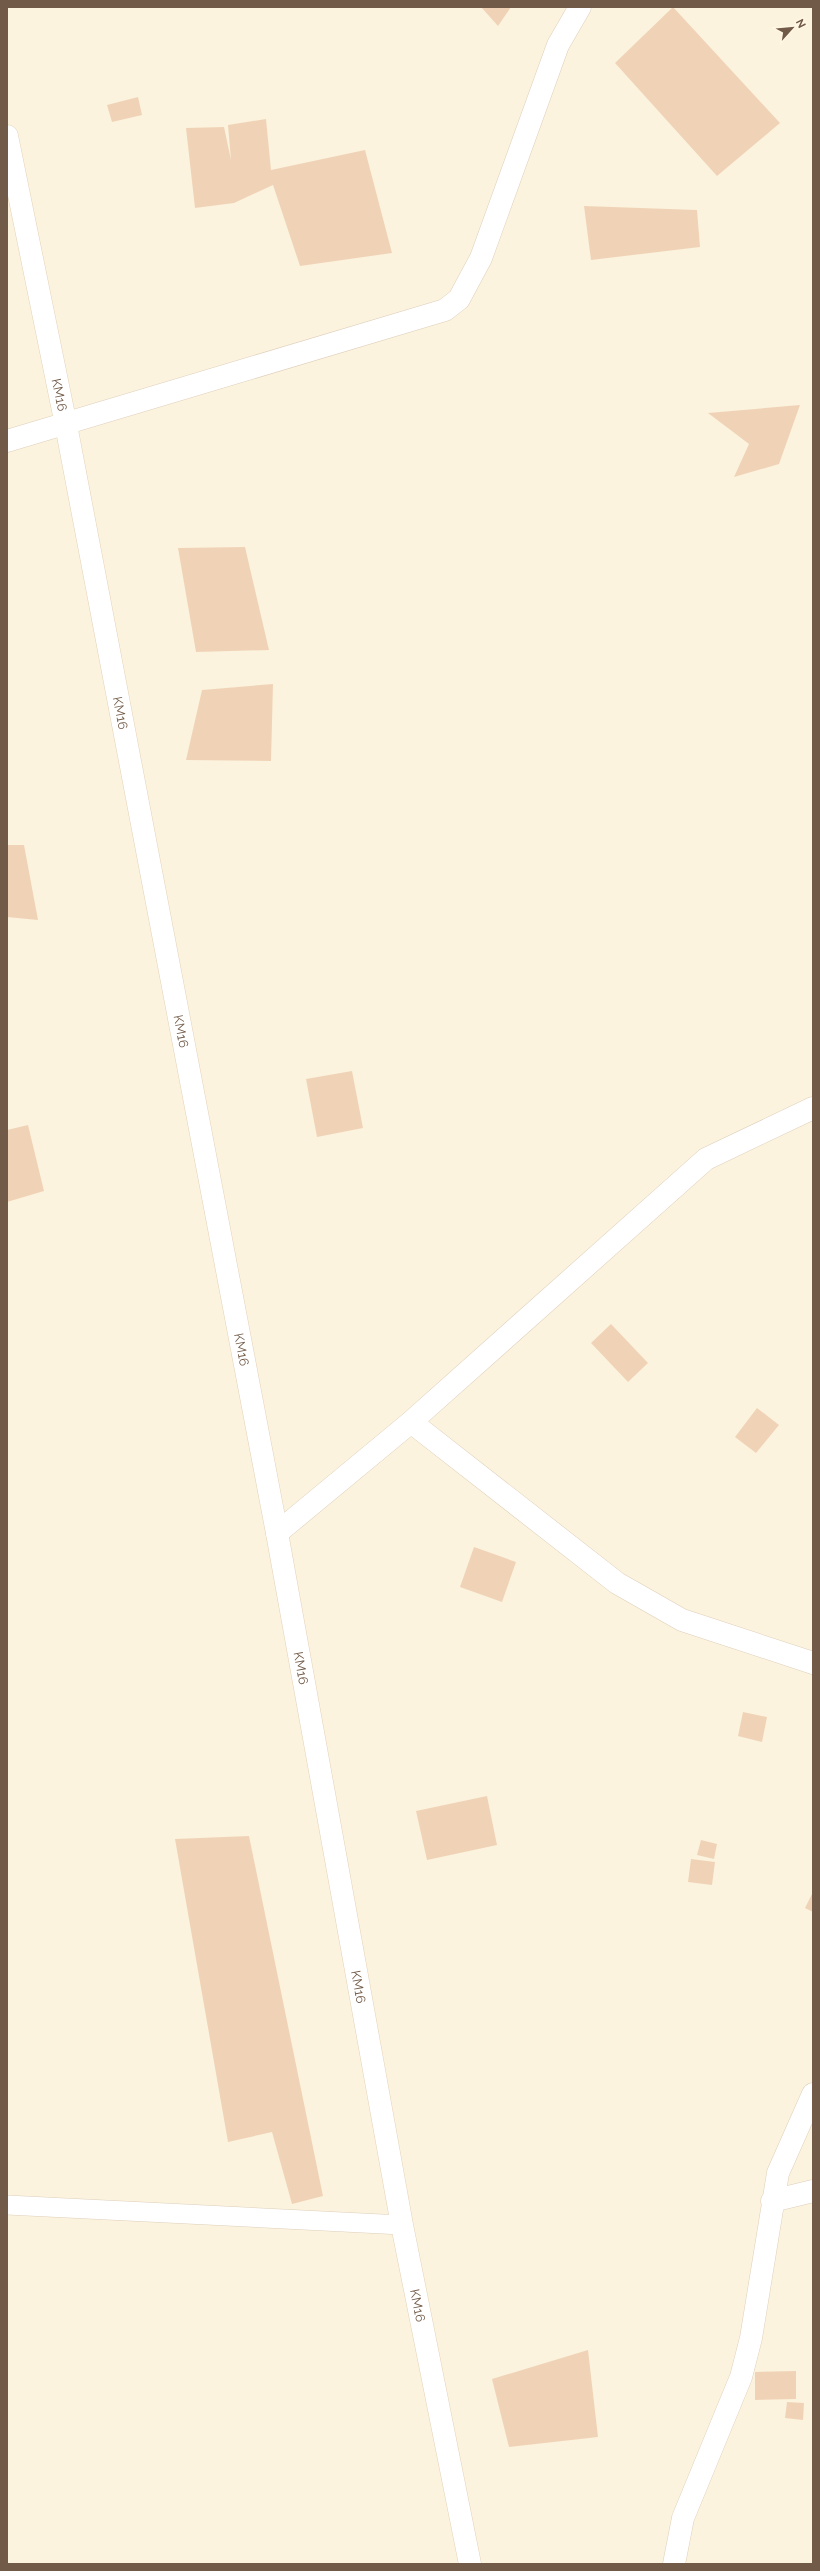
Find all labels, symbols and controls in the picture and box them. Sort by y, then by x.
north arrow [772,8,812,48]
text: N [793,17,808,30]
street label: KM16 [49,377,70,413]
street label: KM16 [110,695,131,731]
street label: KM16 [170,1014,191,1049]
street label: KM16 [231,1332,252,1367]
street label: KM16 [291,1650,311,1686]
street label: KM16 [348,1969,369,2005]
street label: KM16 [407,2288,428,2323]

